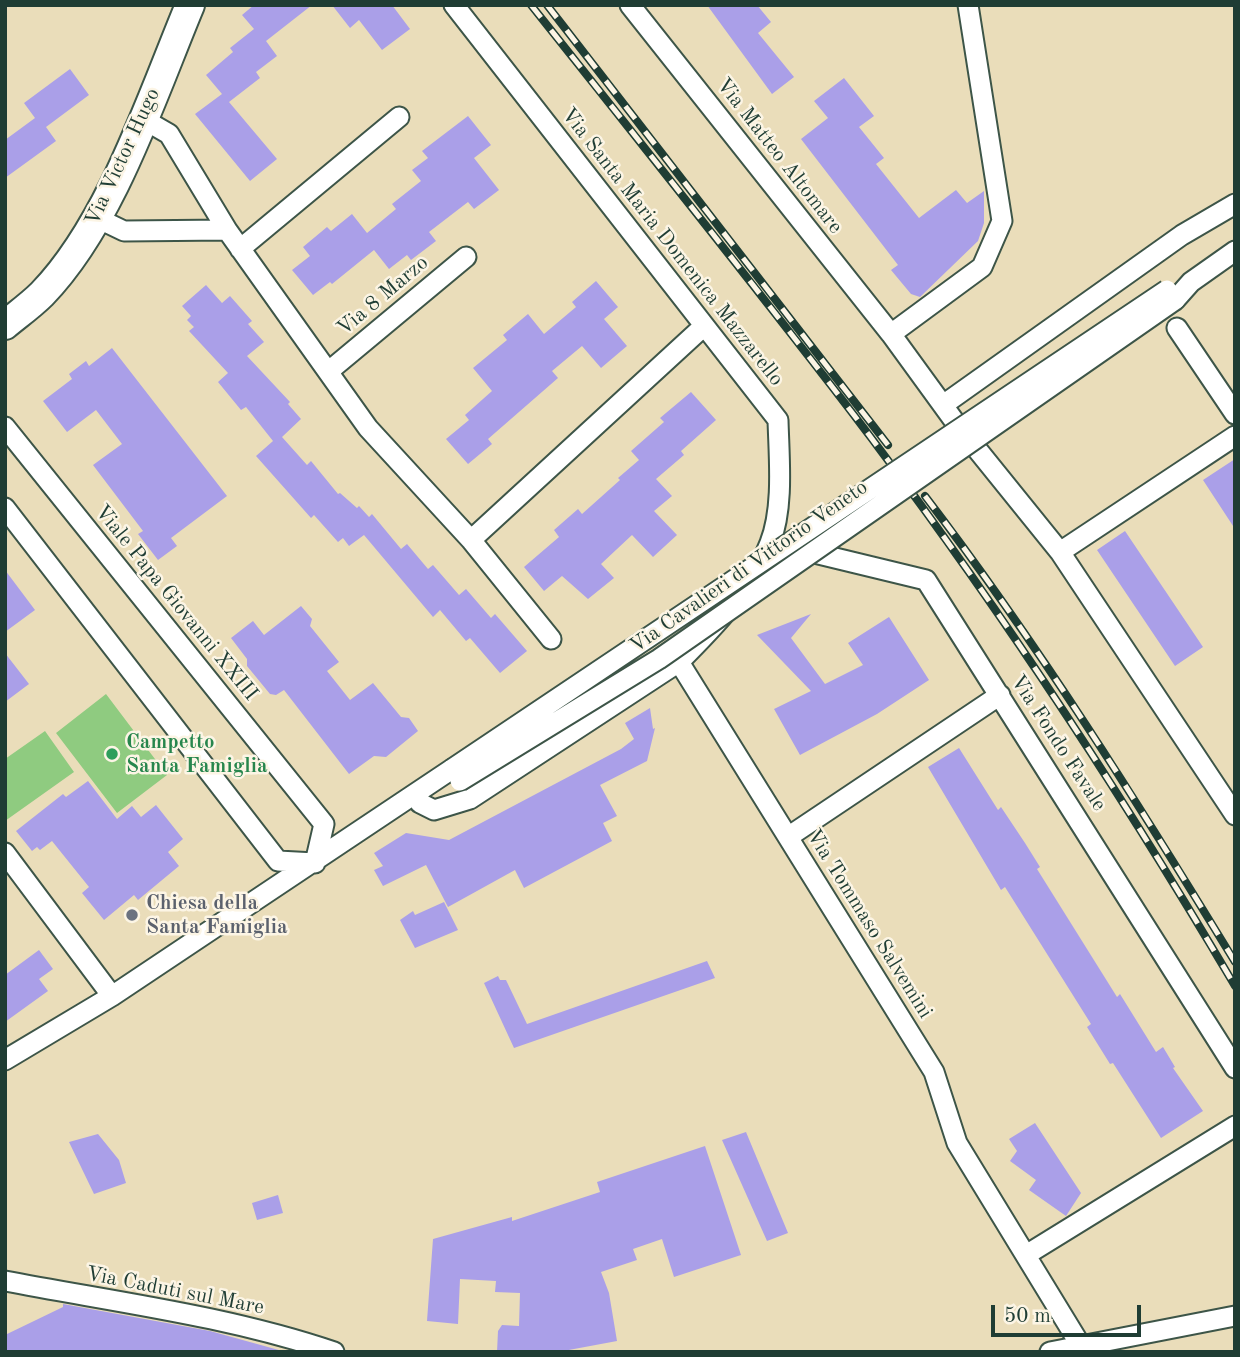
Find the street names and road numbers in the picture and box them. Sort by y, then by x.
street label: Via Matteo Altomare [710,73,848,239]
street label: Via Victor Hugo [80,84,166,230]
street label: Via Santa Maria Domenica Mazzarello [555,103,789,391]
street label: Via 8 Marzo [332,251,434,341]
street label: Via Cavalieri di Vittorio Veneto [625,475,873,659]
street label: Viale Papa Giovanni XXIII [89,500,263,706]
street label: Via Fondo Favale [1005,670,1111,816]
street label: Via Tommaso Salvemini [800,825,938,1023]
street label: Via Caduti sul Mare [84,1261,266,1321]

